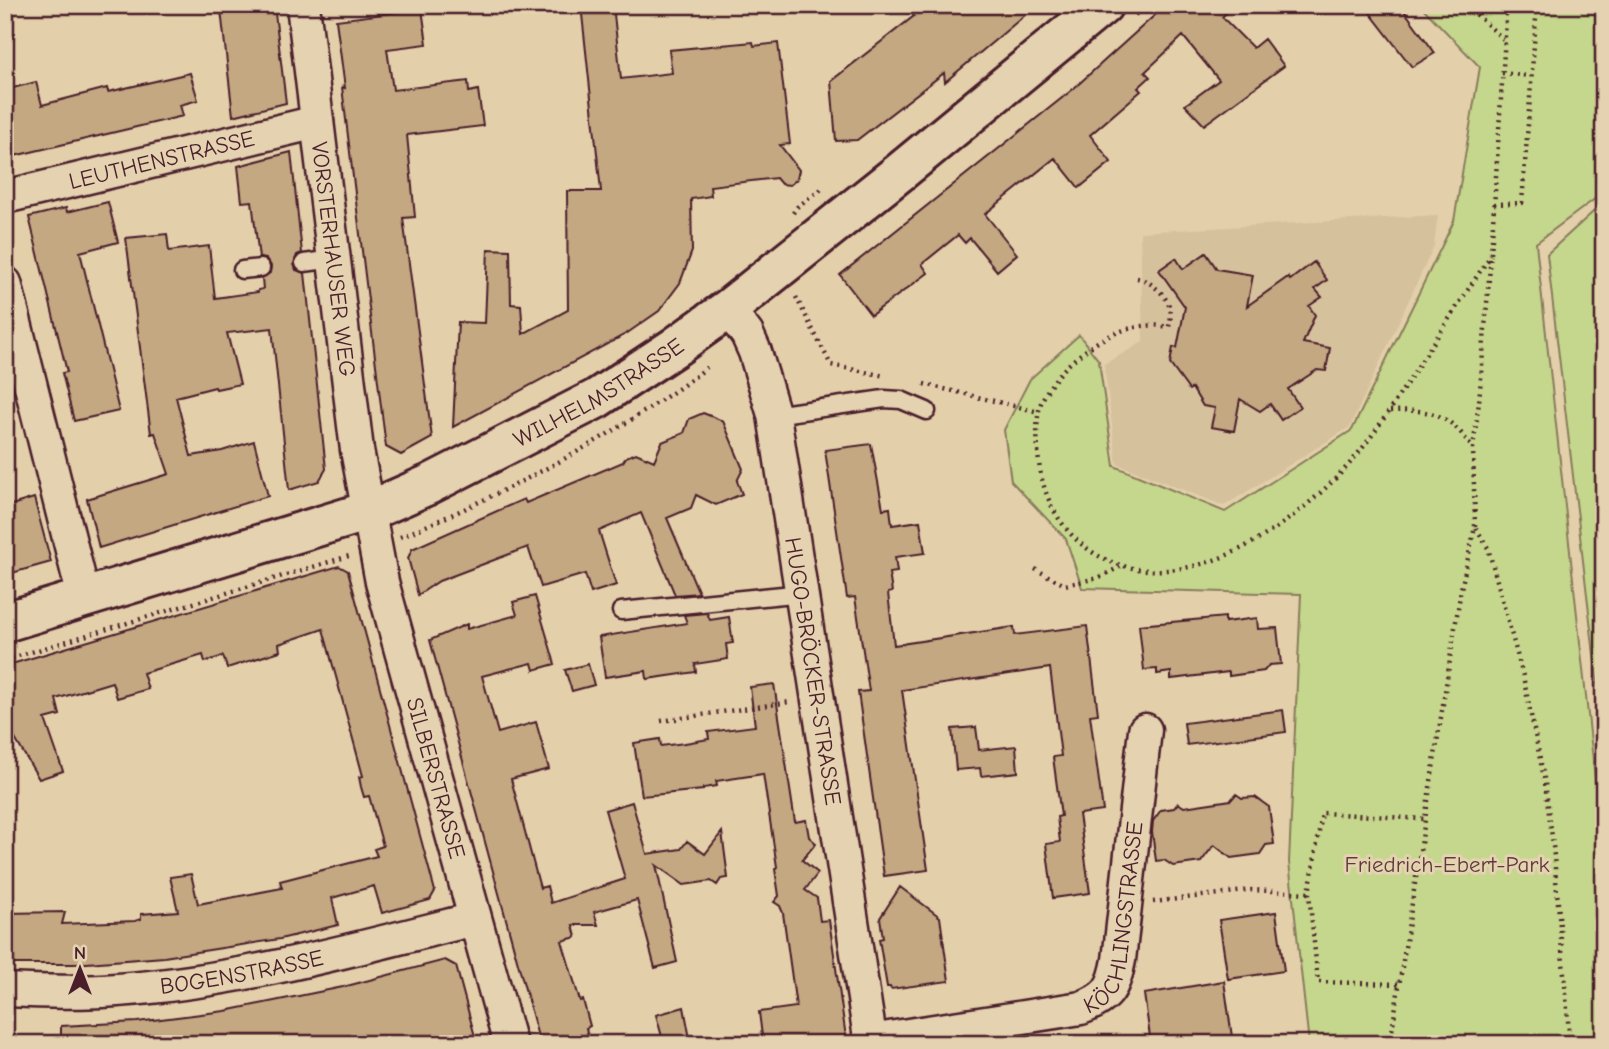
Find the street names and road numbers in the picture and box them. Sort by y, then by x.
street label: LEUTHENSTRASSE [66,124,257,195]
street label: VORSTERHAUSER WEG [306,140,361,378]
street label: WILHELMSTRASSE [509,332,689,453]
street label: HUGO-BRÖCKER-STRASSE [779,535,847,807]
street label: SILBERSTRASSE [401,694,471,862]
street label: KÖCHLINGSTRASSE [1079,820,1149,1019]
street label: BOGENSTRASSE [158,944,326,1000]

